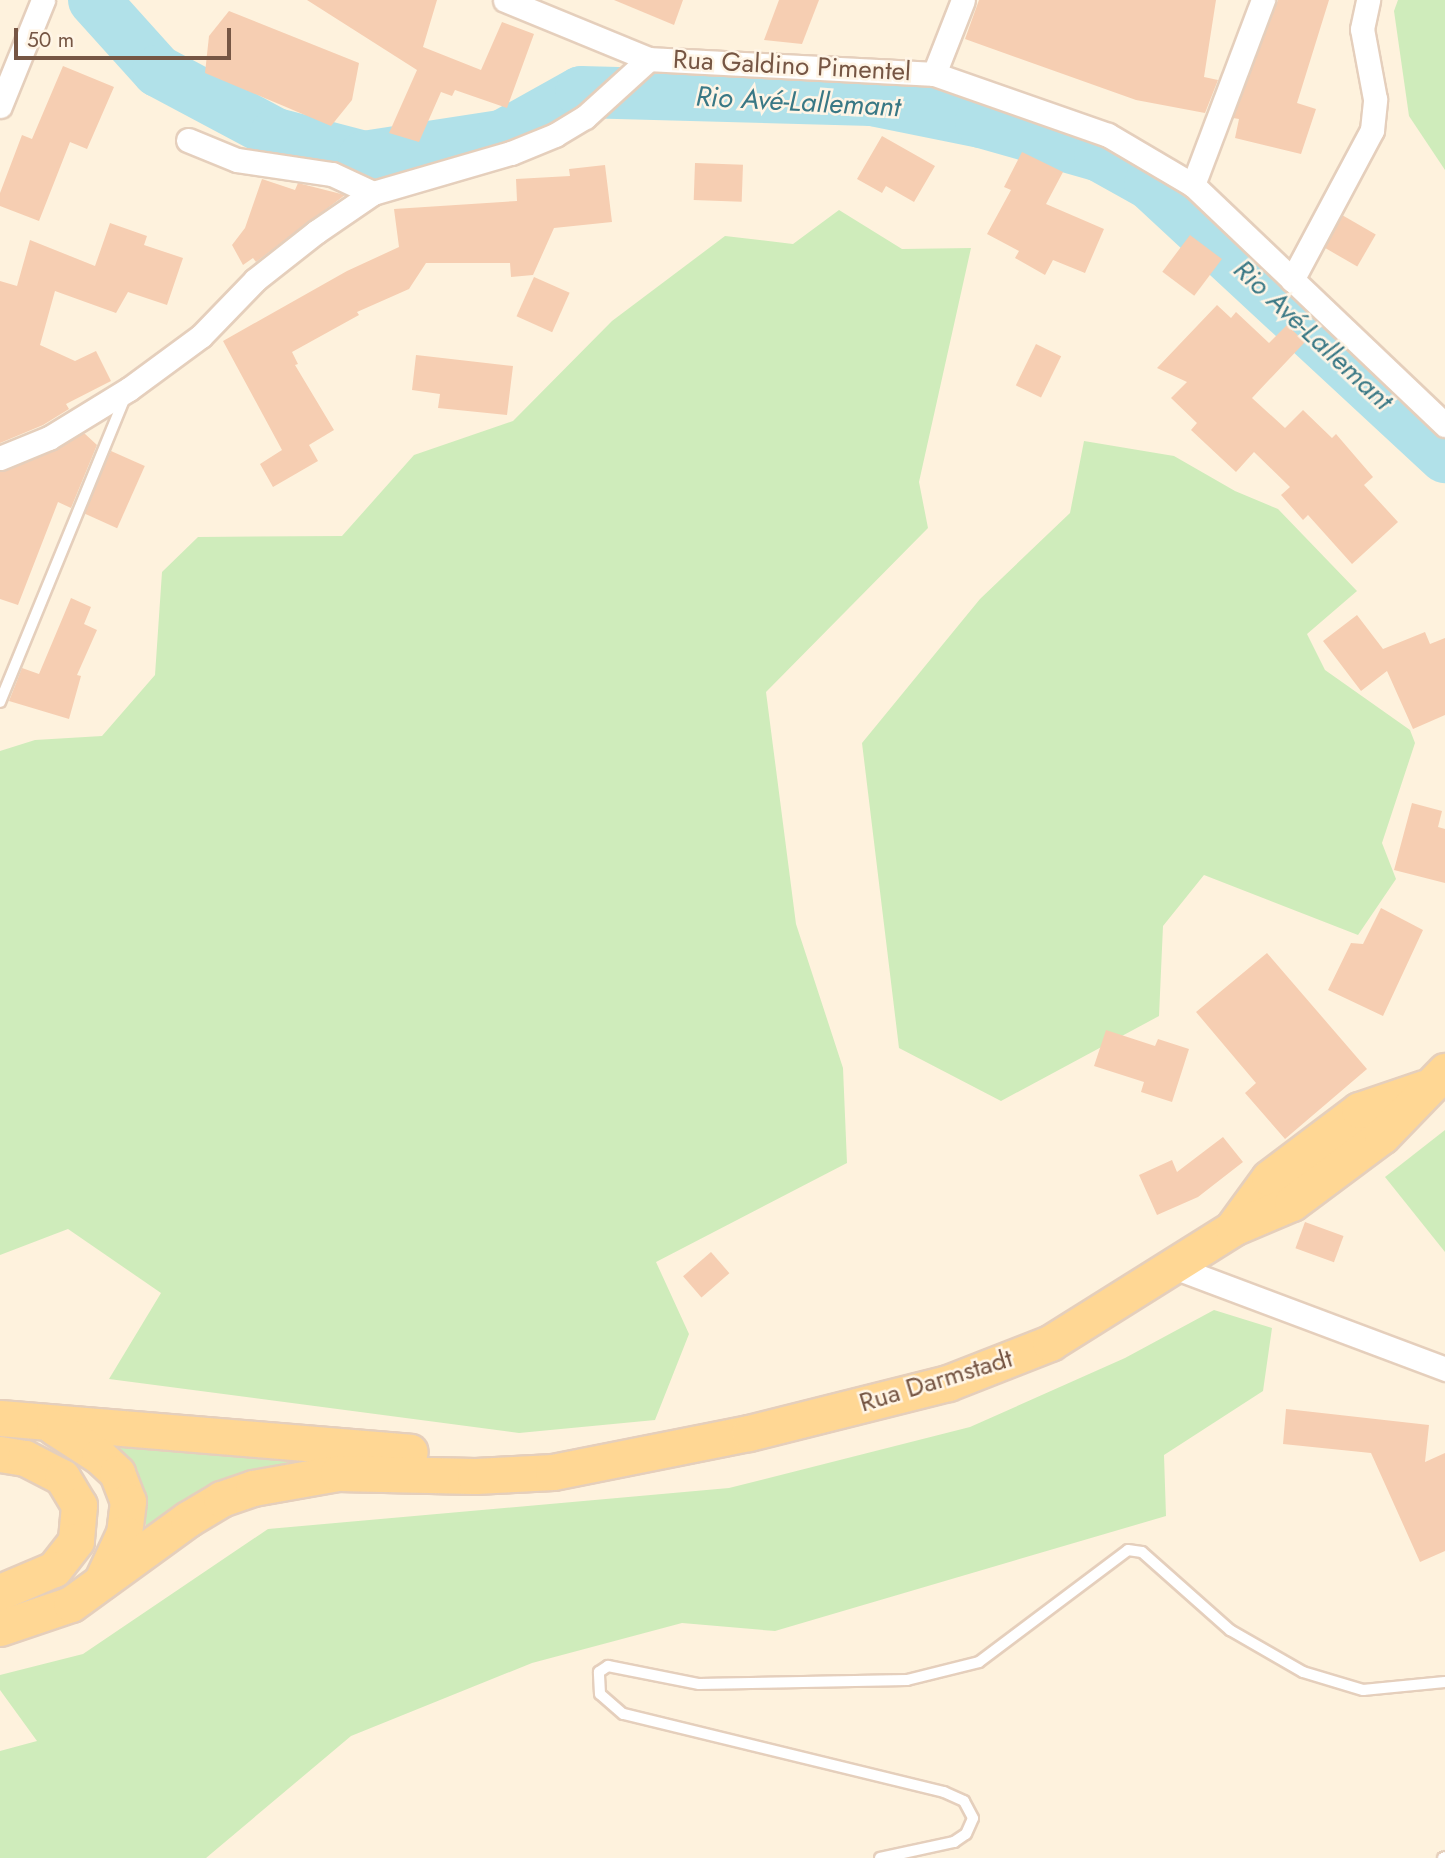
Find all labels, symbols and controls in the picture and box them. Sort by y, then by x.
scale bar [18,14,234,58]
text: 50 m [27,25,74,55]
street label: Rua Galdino Pimentel [672,44,912,88]
water label: Rio Avé‐Lallemant [695,80,901,124]
water label: Rio Avé‐Lallemant [1227,253,1399,417]
street label: Rua Darmstadt [856,1343,1016,1419]

